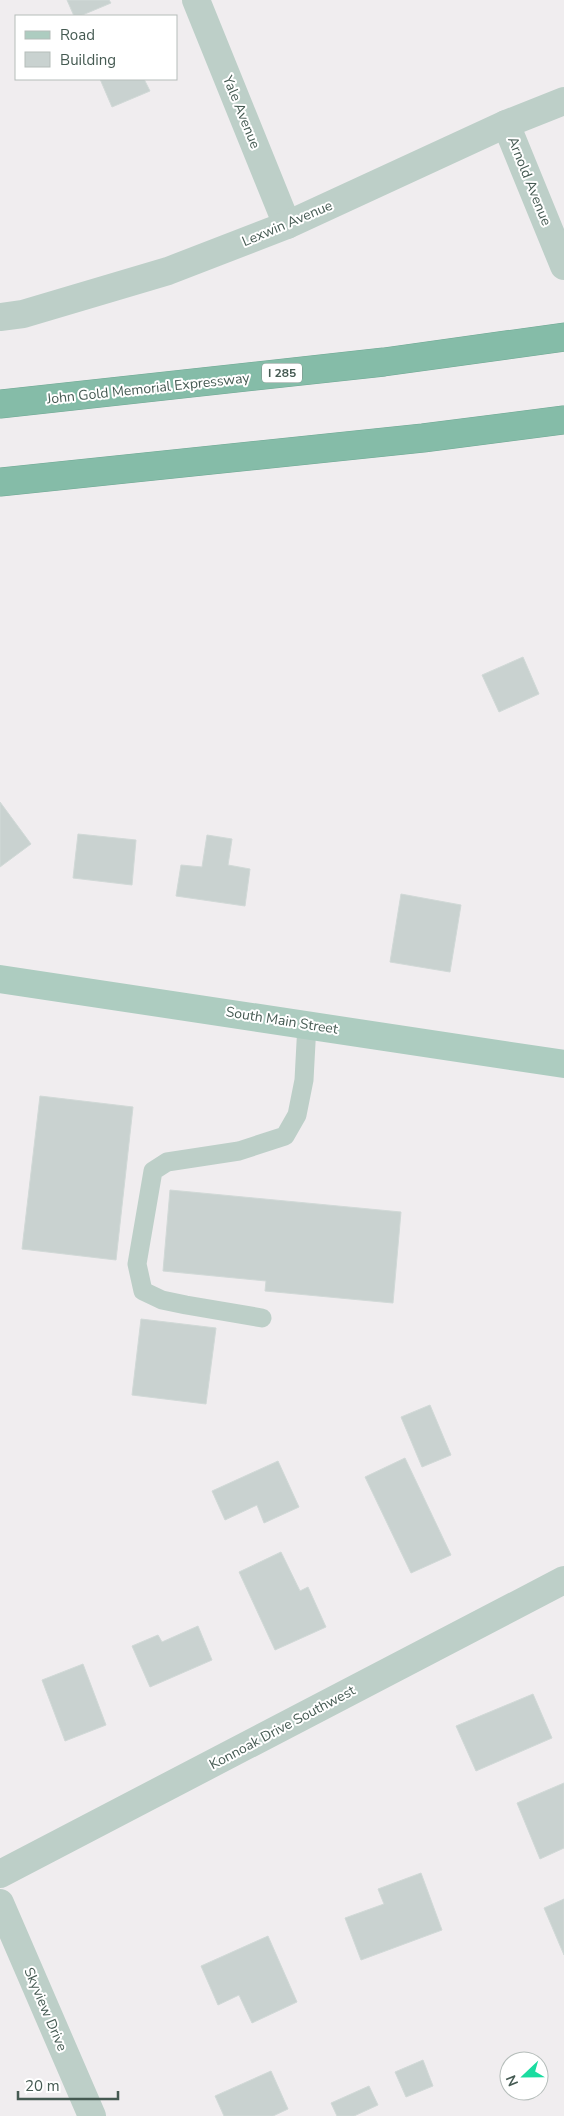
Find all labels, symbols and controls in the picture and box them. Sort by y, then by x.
legend [15,15,178,80]
text: Road [60,25,95,45]
text: Building [60,50,116,70]
street label: Yale Avenue [218,72,265,152]
street label: Arnold Avenue [503,134,556,229]
street label: Lexwin Avenue [239,196,335,251]
road number: I 285 [262,363,302,382]
street label: John Gold Memorial Expressway [45,368,251,409]
street label: South Main Street [225,1002,339,1039]
street label: Konnoak Drive Southwest [206,1681,359,1774]
street label: Skyview Drive [19,1964,72,2054]
north arrow [499,2051,549,2101]
scale bar [18,2068,118,2100]
text: N [502,2072,523,2089]
text: 20 m [25,2076,60,2096]

